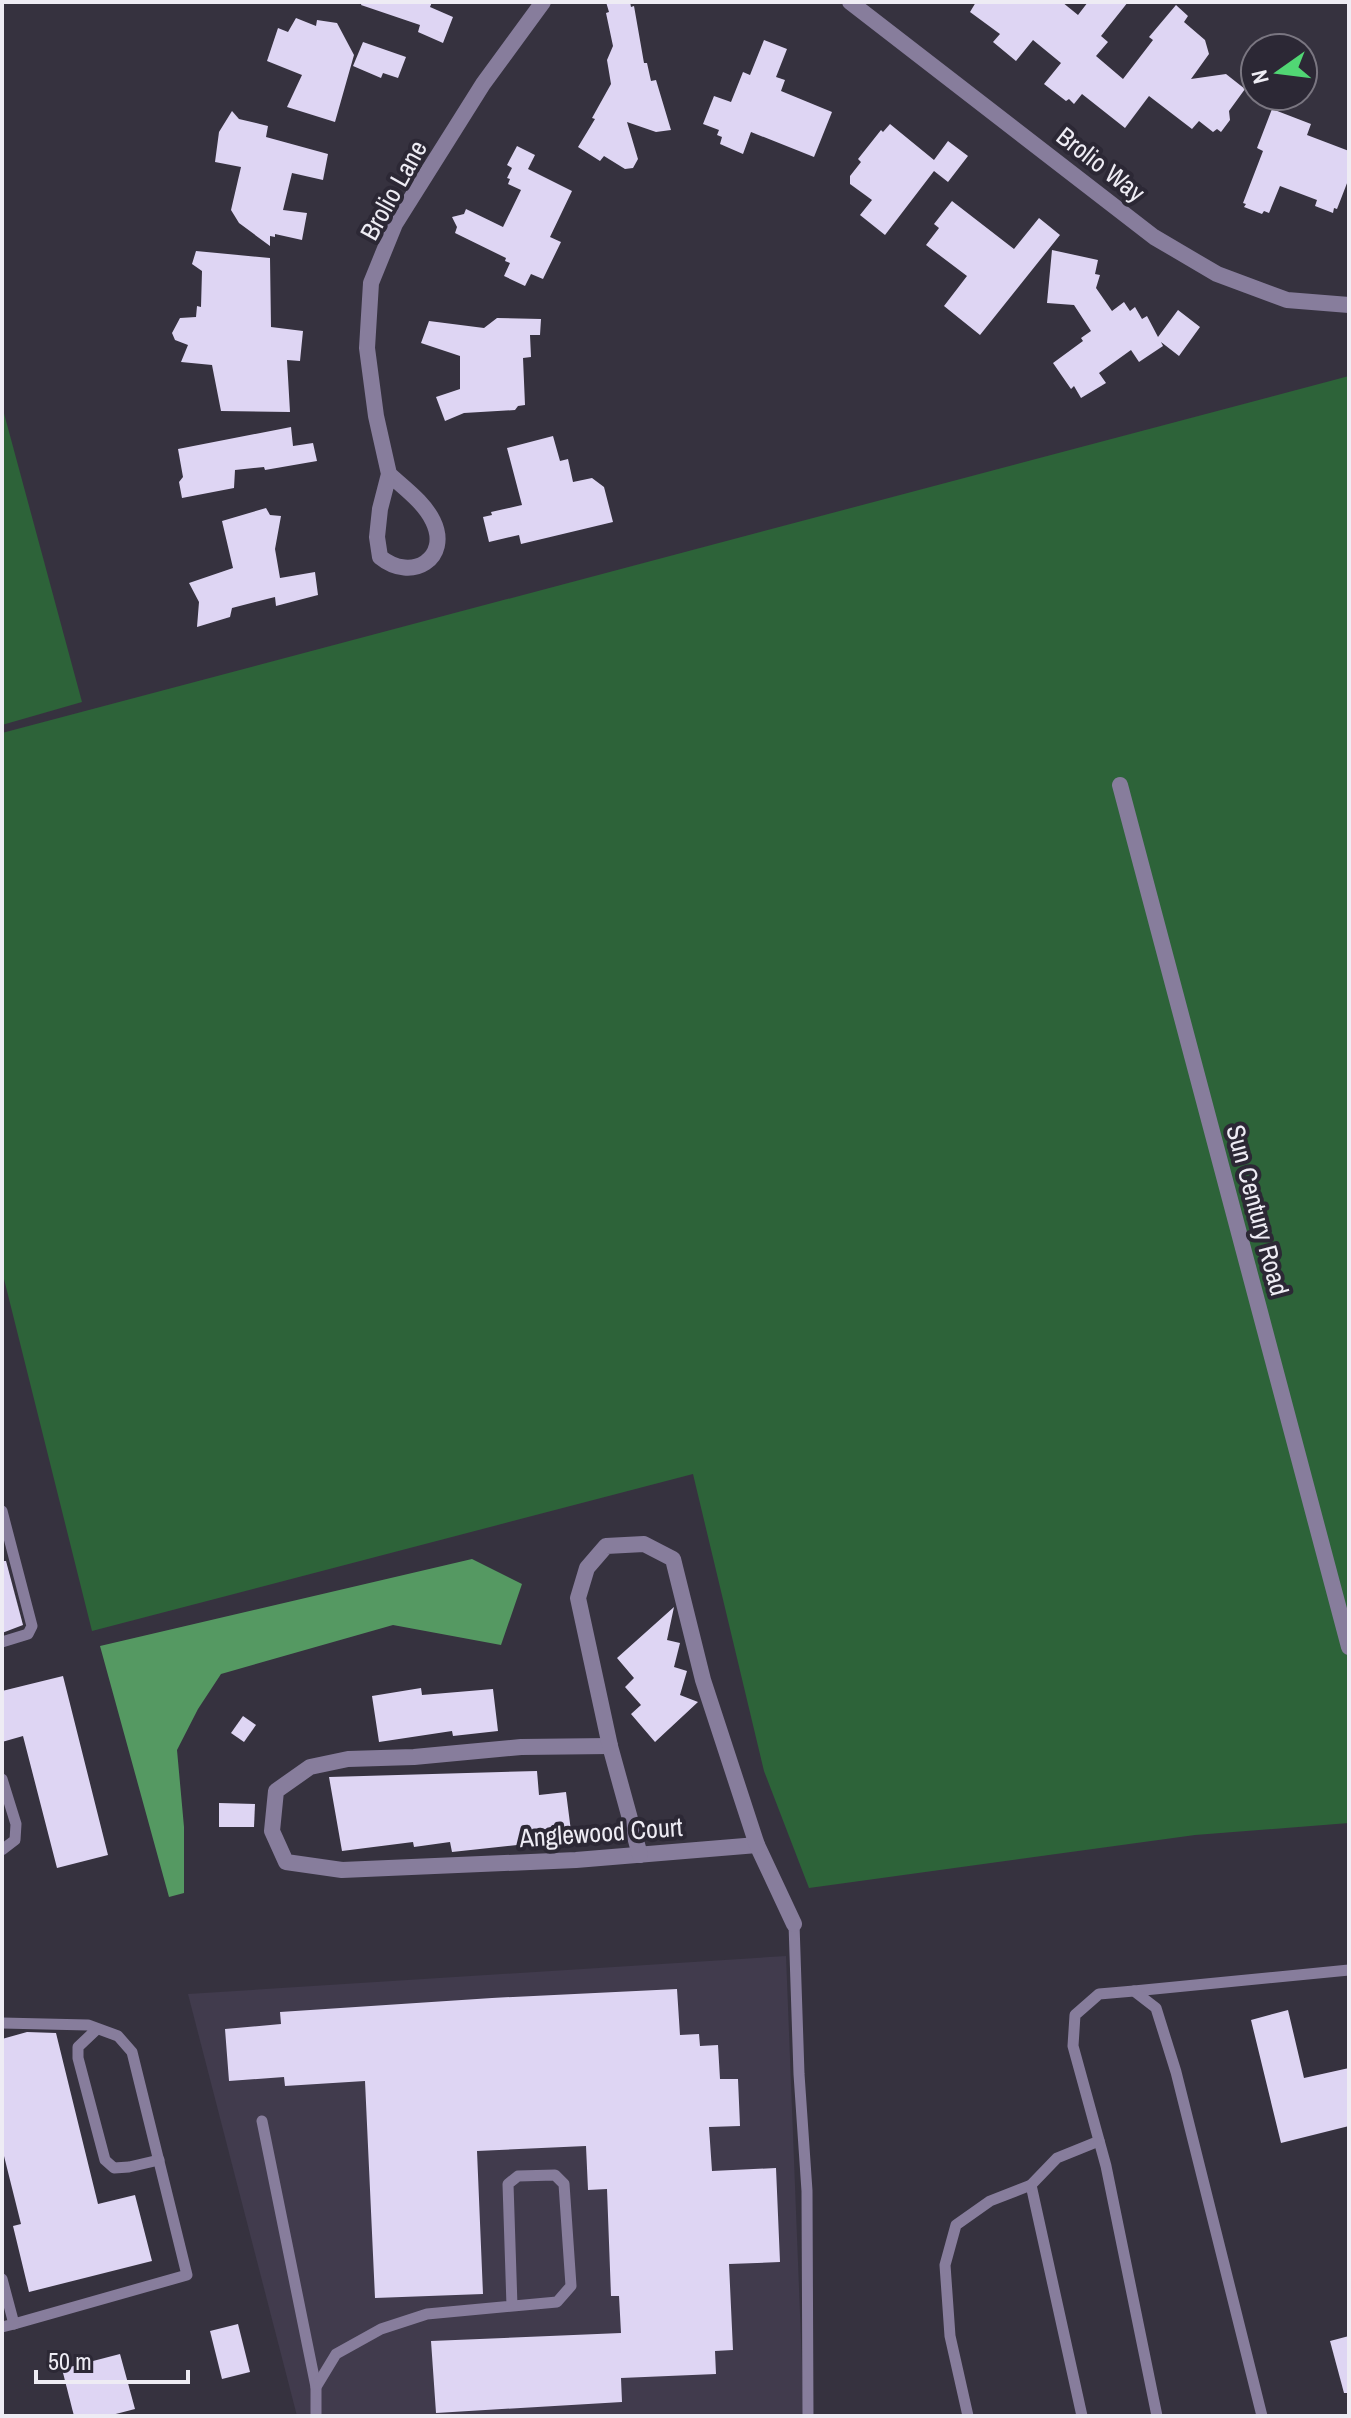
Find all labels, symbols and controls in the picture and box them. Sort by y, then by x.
north arrow [1239,32,1319,112]
text: N [1243,67,1276,87]
street label: Brolio Way [1049,118,1153,210]
street label: Brolio Lane [351,134,435,246]
street label: Sun Century Road [1218,1121,1298,1299]
street label: Anglewood Court [517,1809,684,1855]
scale bar [36,2334,188,2384]
text: 50 m [48,2345,92,2377]

